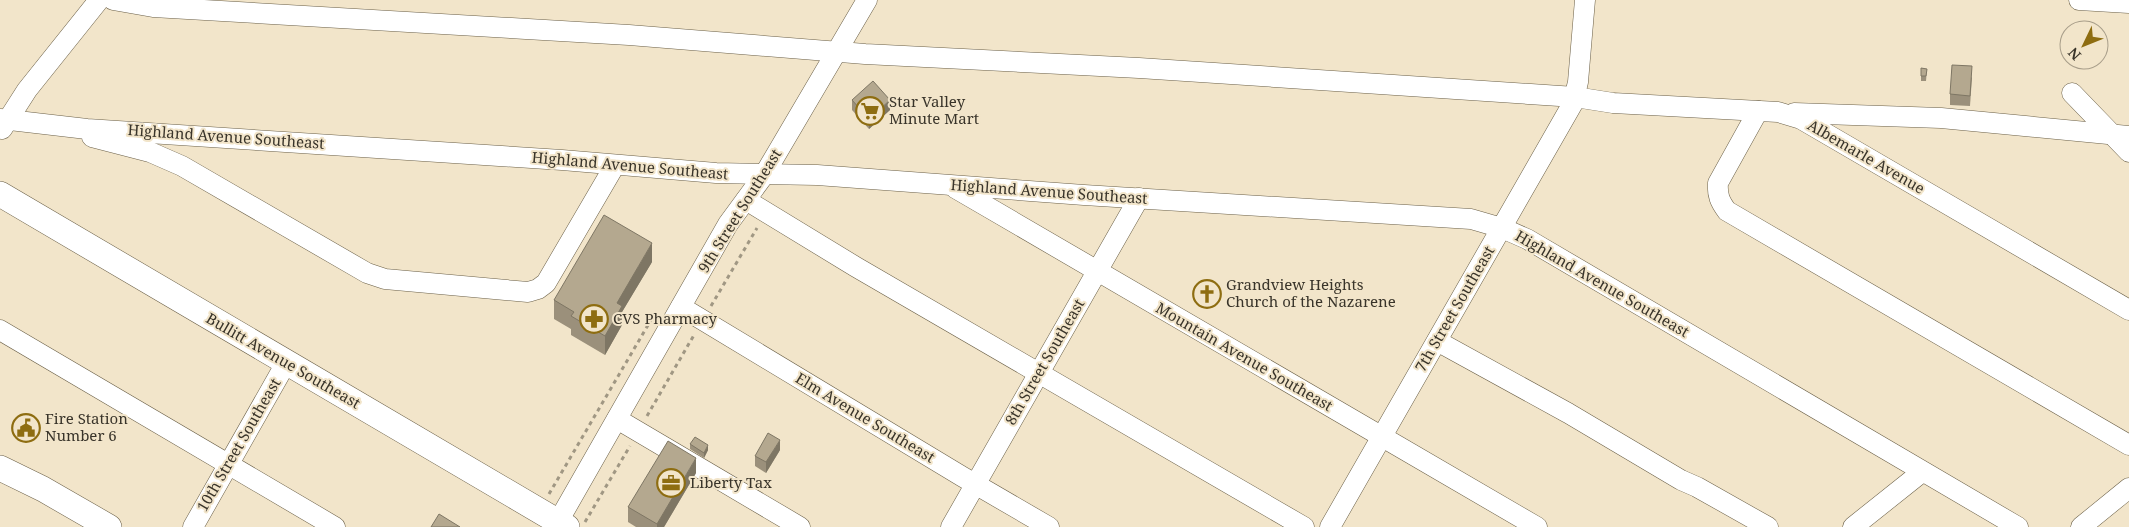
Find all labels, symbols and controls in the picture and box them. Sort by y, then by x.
north arrow [2059,20,2109,70]
text: N [2063,44,2085,65]
place label: Star Valley Minute Mart [889,91,979,128]
supermarket icon: Star Valley Minute Mart [855,96,885,126]
street label: Albemarle Avenue [1804,114,1929,198]
street label: Highland Avenue Southeast [127,119,325,153]
street label: 9th Street Southeast [693,145,785,276]
street label: Highland Avenue Southeast [531,146,729,184]
street label: Highland Avenue Southeast [950,174,1148,208]
street label: Highland Avenue Southeast [1512,225,1693,341]
street label: 7th Street Southeast [1410,242,1498,375]
place label: Grandview Heights Church of the Nazarene [1226,274,1396,311]
church icon: Grandview Heights Church of the Nazarene [1192,279,1222,309]
street label: 8th Street Southeast [1000,295,1088,428]
street label: Mountain Avenue Southeast [1152,297,1337,415]
pharmacy icon: CVS Pharmacy [579,304,609,334]
street label: Bullitt Avenue Southeast [203,308,364,413]
place label: CVS Pharmacy [613,308,717,328]
street label: Elm Avenue Southeast [792,368,939,467]
street label: 10th Street Southeast [192,374,285,515]
place label: Fire Station Number 6 [45,408,128,445]
public building icon: Fire Station Number 6 [11,413,41,443]
office icon: Liberty Tax [656,468,686,498]
place label: Liberty Tax [690,472,772,492]

